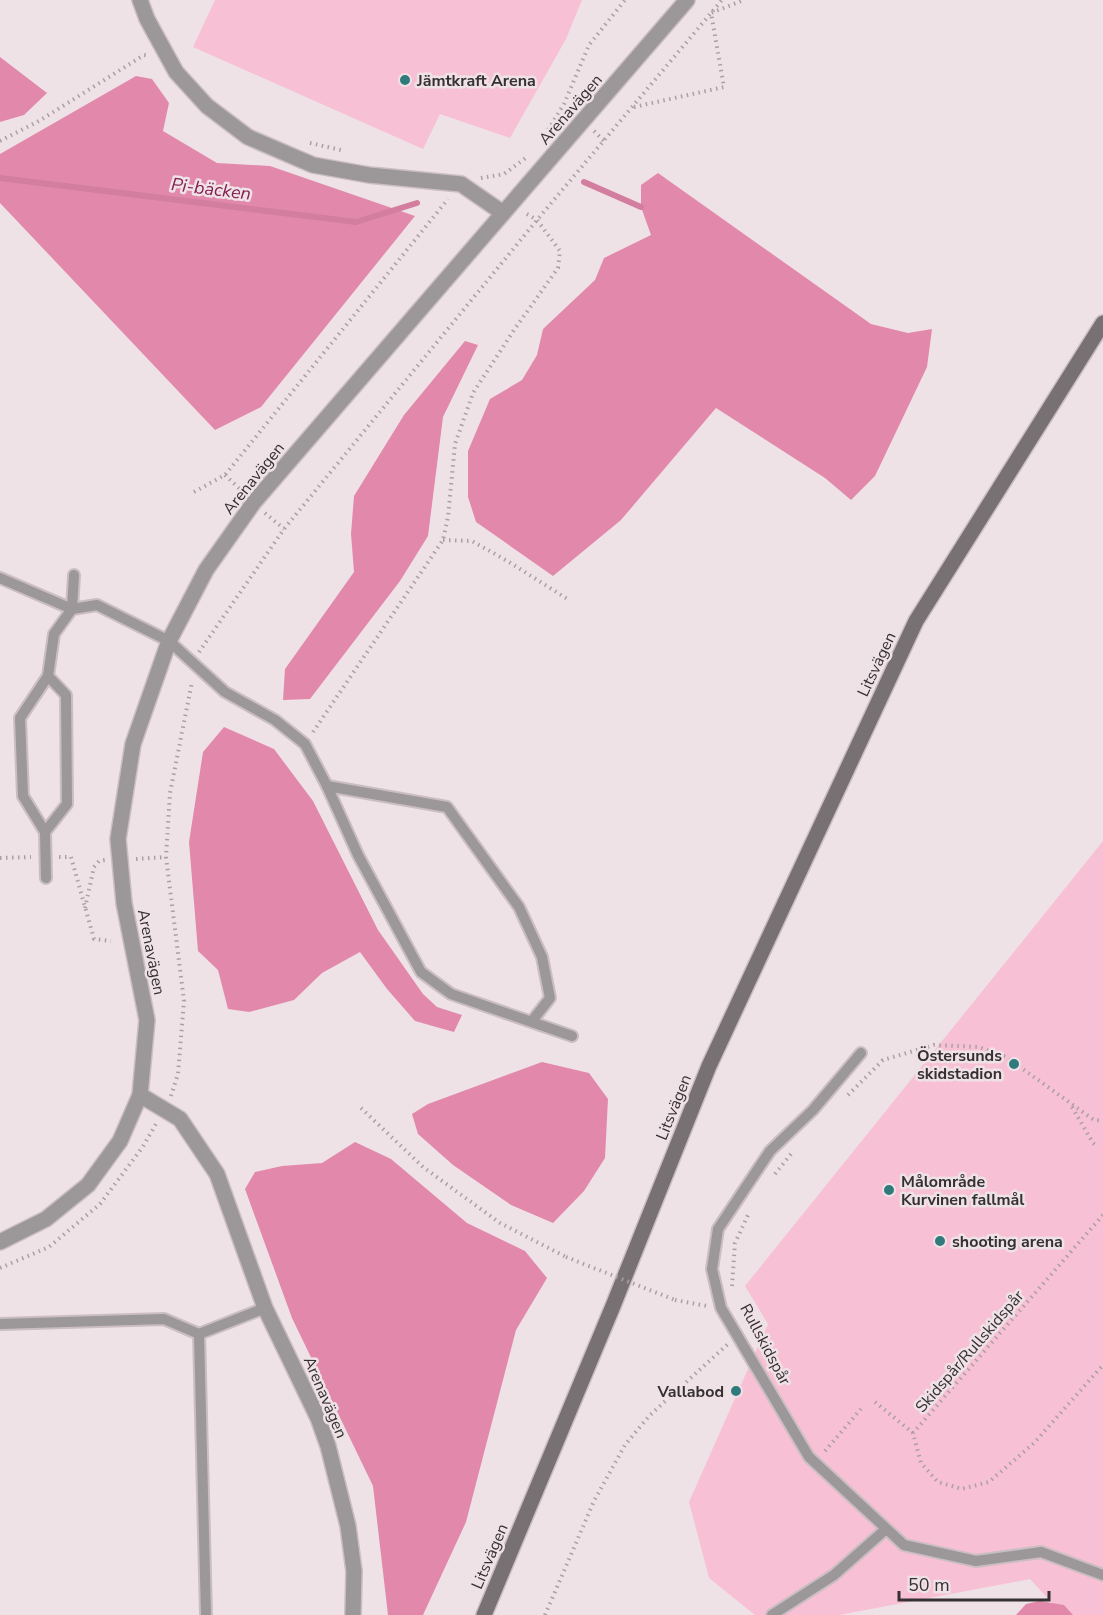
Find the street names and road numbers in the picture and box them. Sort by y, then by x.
street label: Arenavägen [534,70,608,150]
street label: Arenavägen [218,438,290,519]
street label: Litsvägen [852,628,901,700]
street label: Arenavägen [132,907,170,997]
street label: Litsvägen [651,1071,697,1144]
street label: Skidspår/Rullskidspår [910,1286,1029,1418]
street label: Rullskidspår [735,1300,796,1389]
street label: Arenavägen [298,1353,352,1442]
street label: Litsvägen [466,1520,514,1592]

